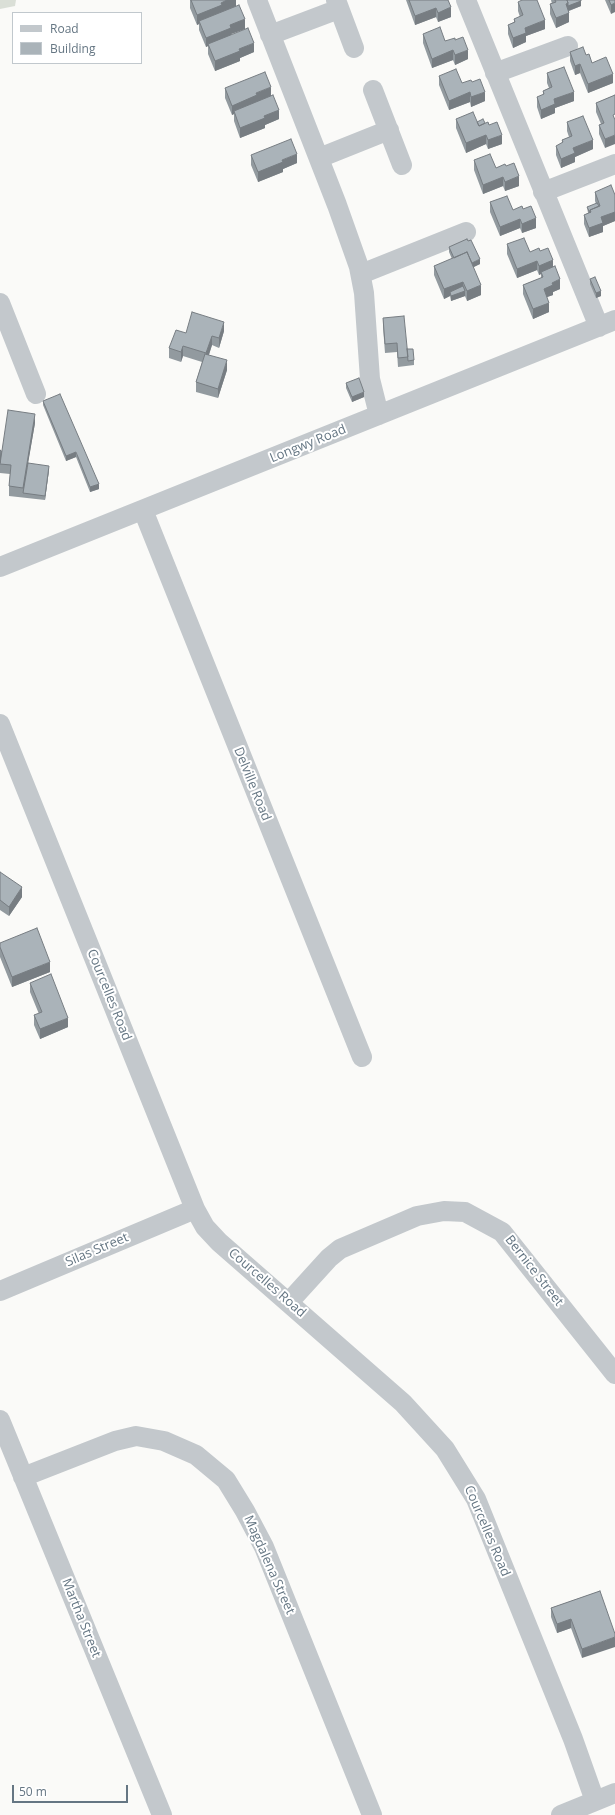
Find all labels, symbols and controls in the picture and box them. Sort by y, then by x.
legend [12,12,142,64]
text: Road [50,20,79,37]
text: Building [50,40,95,57]
street label: Longwy Road [268,422,348,466]
street label: Delville Road [230,745,274,823]
street label: Courcelles Road [84,947,134,1043]
street label: Silas Street [63,1230,131,1270]
street label: Bernice Street [502,1233,566,1309]
street label: Courcelles Road [225,1245,309,1321]
street label: Courcelles Road [461,1483,513,1579]
street label: Magdalena Street [240,1513,298,1617]
street label: Martha Street [58,1576,104,1660]
scale bar [14,1777,130,1803]
text: 50 m [19,1783,47,1800]

